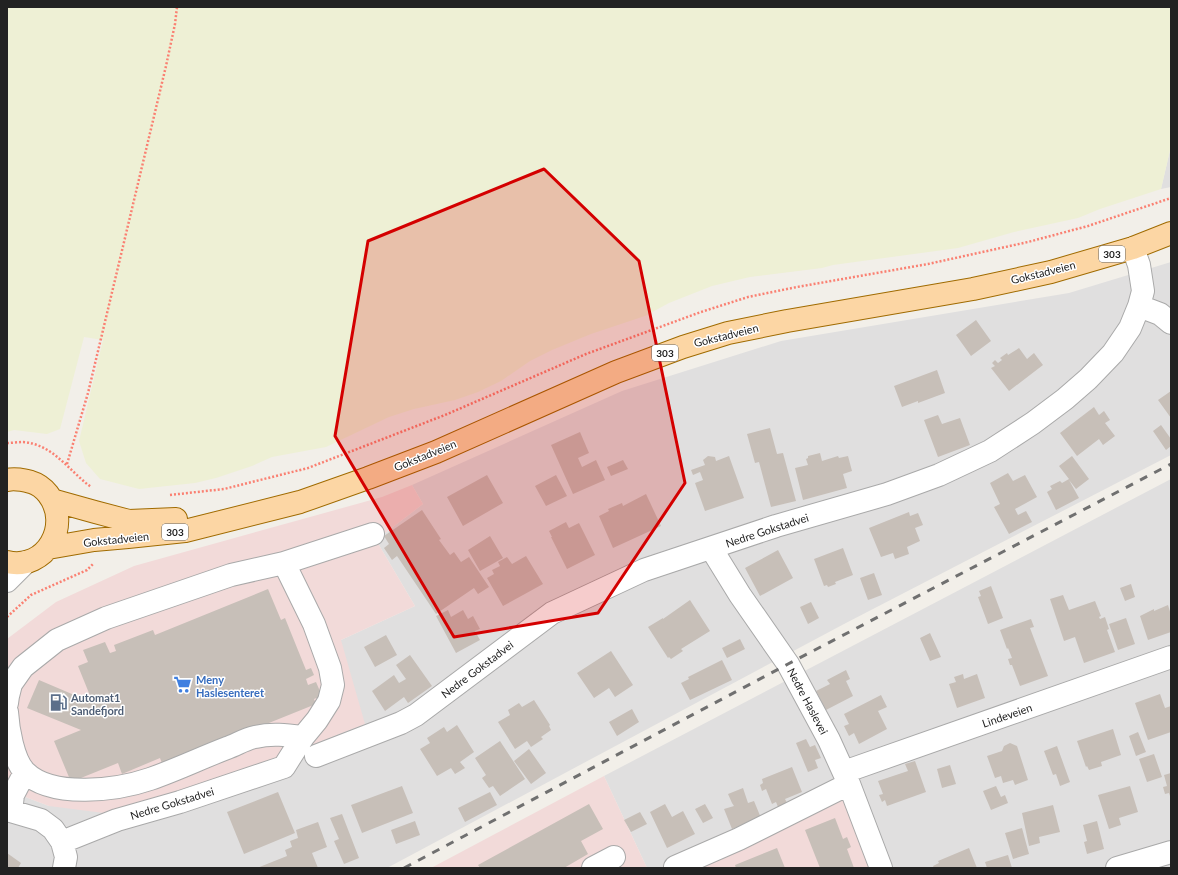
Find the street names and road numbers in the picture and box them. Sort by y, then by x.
road number: 303 [1099,246,1125,262]
street label: Gokstadveien [1009,258,1077,286]
street label: Gokstadveien [692,321,760,349]
road number: 303 [652,345,678,361]
street label: Gokstadveien [392,437,458,473]
street label: Nedre Gokstadvei [724,510,811,550]
road number: 303 [162,524,188,540]
street label: Gokstadveien [82,529,150,549]
street label: Nedre Gokstadvei [438,638,516,700]
street label: Nedre Haslevei [785,666,831,737]
street label: Lindeveien [980,700,1034,730]
street label: Nedre Gokstadvei [129,784,216,822]

